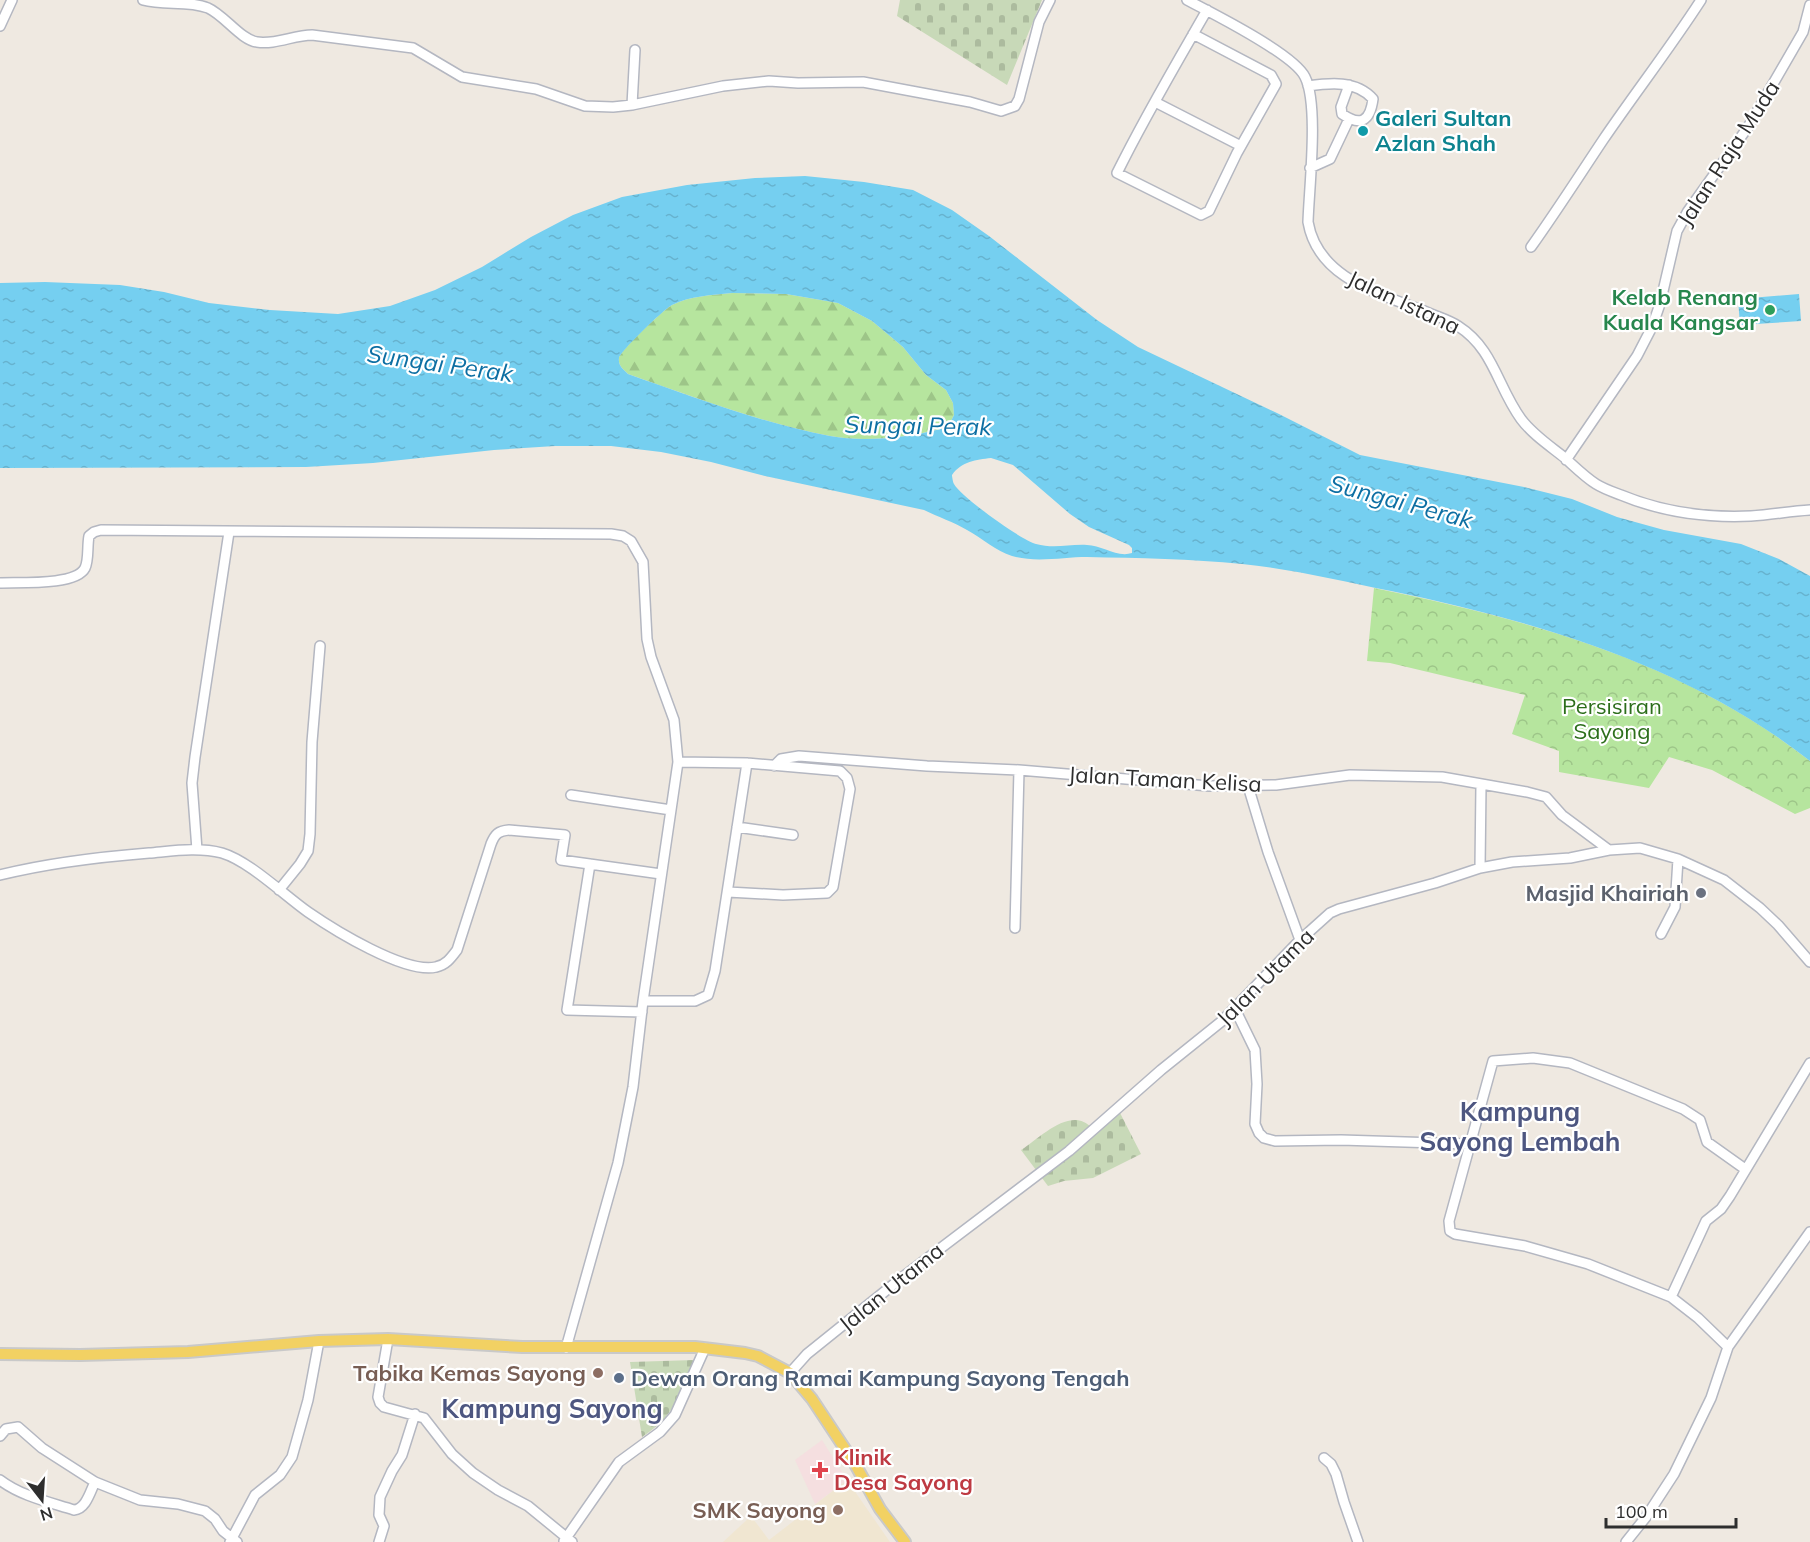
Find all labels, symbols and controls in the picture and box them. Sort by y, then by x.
street label: Jalan Raja Muda [1670,75,1786,231]
place label: Galeri Sultan Azlan Shah [1375,104,1511,157]
marker: Galeri Sultan Azlan Shah [1356,124,1370,138]
street label: Jalan Istana [1343,264,1465,340]
place label: Kelab Renang Kuala Kangsar [1603,283,1758,336]
marker: Kelab Renang Kuala Kangsar [1763,303,1777,317]
water label: Sungai Perak [365,338,516,388]
water label: Sungai Perak [844,409,993,441]
water label: Sungai Perak [1326,467,1477,535]
park label: Persisiran Sayong [1562,692,1662,745]
street label: Jalan Taman Kelisa [1068,760,1262,798]
place label: Masjid Khairiah [1525,879,1689,907]
marker: Masjid Khairiah [1694,886,1708,900]
street label: Jalan Utama [1210,922,1320,1032]
district label: Kampung Sayong Lembah [1420,1095,1620,1158]
street label: Jalan Utama [833,1236,949,1338]
place label: Tabika Kemas Sayong [353,1359,586,1387]
place label: Dewan Orang Ramai Kampung Sayong Tengah [631,1364,1129,1392]
marker: Tabika Kemas Sayong [591,1366,605,1380]
marker: Dewan Orang Ramai Kampung Sayong Tengah [612,1371,626,1385]
district label: Kampung Sayong [441,1392,663,1425]
place label: Klinik Desa Sayong [834,1443,973,1496]
marker: Klinik Desa Sayong [811,1461,829,1479]
north arrow [12,1470,72,1530]
scale bar [1606,1491,1736,1529]
place label: SMK Sayong [693,1496,826,1524]
text: 100 m [1615,1500,1668,1523]
text: N [38,1503,55,1526]
marker: SMK Sayong [831,1503,845,1517]

